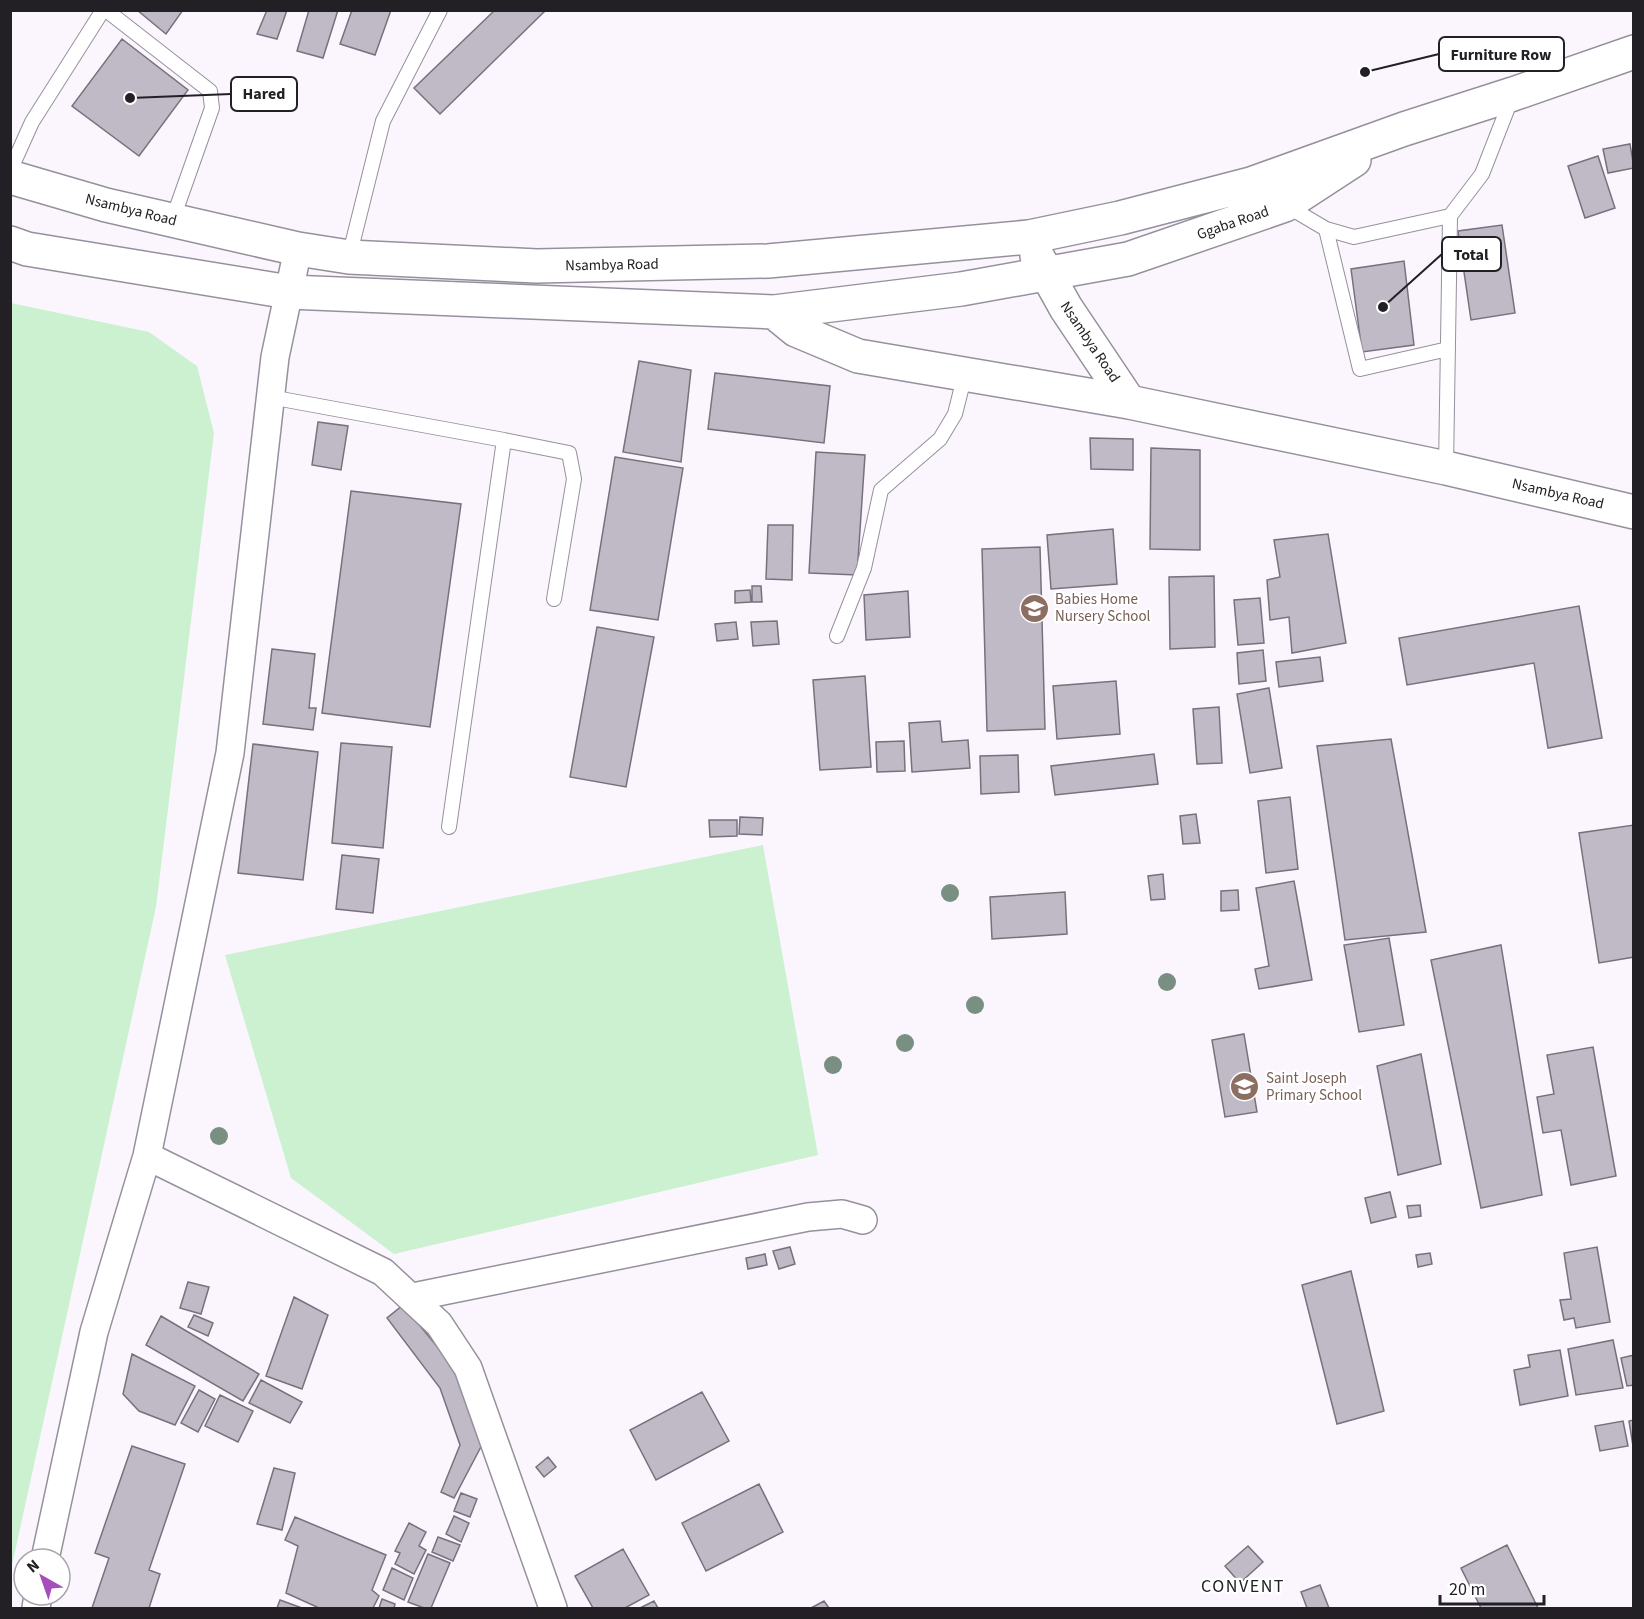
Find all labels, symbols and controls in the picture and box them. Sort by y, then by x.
callout: Furniture Row [1439,37,1564,71]
text: Furniture Row [1451,44,1552,66]
callout: Hared [231,77,297,111]
text: Hared [243,83,285,105]
street label: Nsambya Road [83,188,179,232]
street label: Ggaba Road [1194,201,1272,245]
callout: Total [1442,237,1501,271]
text: Total [1454,244,1489,266]
street label: Nsambya Road [565,254,659,276]
street label: Nsambya Road [1055,297,1125,387]
street label: Nsambya Road [1510,473,1606,515]
place label: Babies Home Nursery School [1055,589,1151,627]
school or university icon: Babies Home Nursery School [1018,592,1050,624]
place label: Saint Joseph Primary School [1266,1068,1362,1106]
school or university icon: Saint Joseph Primary School [1229,1071,1261,1103]
north arrow [12,1547,72,1607]
text: N [22,1554,44,1578]
scale bar [1440,1568,1544,1606]
district label: CONVENT [1201,1574,1285,1599]
text: 20 m [1449,1577,1485,1602]

